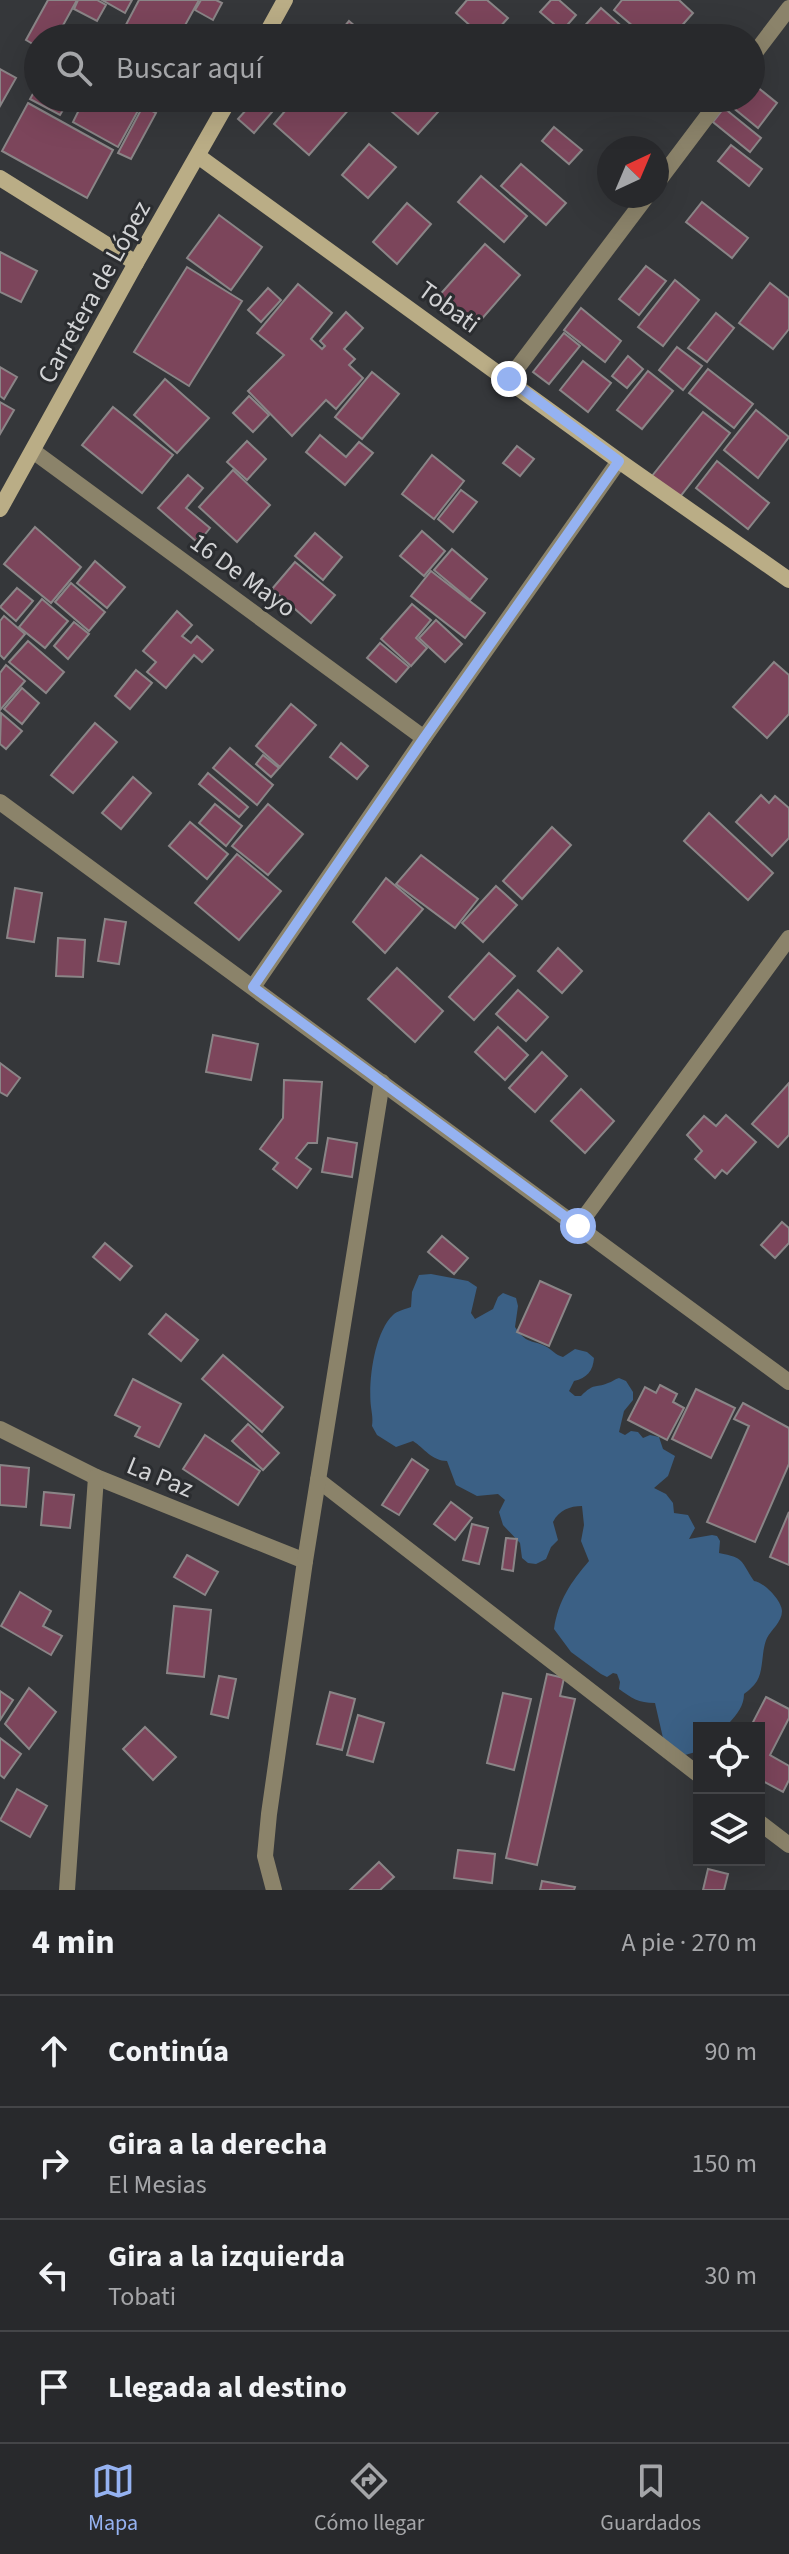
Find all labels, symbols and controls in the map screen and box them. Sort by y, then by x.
search box [24,24,765,112]
icon: search [52,46,96,90]
text: Buscar aquí [116,47,263,90]
north arrow [597,136,669,208]
street label: Carretera de López [28,194,160,390]
street label: Tobati [411,272,487,342]
route end [491,361,527,397]
street label: 16 De Mayo [182,524,304,626]
route start [560,1208,596,1244]
street label: La Paz [121,1447,199,1507]
map controls [693,1722,765,1866]
button: locate [693,1722,765,1794]
button: layers [693,1794,765,1866]
text: 4 min [32,1918,115,1967]
text: A pie · 270 m [622,1924,757,1961]
icon: ahead [32,2029,76,2073]
text: Continúa [108,2030,229,2073]
text: 90 m [704,2033,757,2070]
text: Gira a la derecha [108,2123,327,2166]
icon: right [32,2141,76,2185]
text: 150 m [691,2145,757,2182]
text: El Mesias [108,2166,207,2203]
text: Gira a la izquierda [108,2235,345,2278]
icon: left [32,2253,76,2297]
text: 30 m [704,2257,757,2294]
text: Tobati [108,2278,176,2315]
icon: arrive [32,2365,76,2409]
text: Llegada al destino [108,2366,347,2409]
tab: Mapa [88,2459,138,2539]
tab: Cómo llegar [314,2459,424,2539]
tab: Guardados [600,2459,701,2539]

